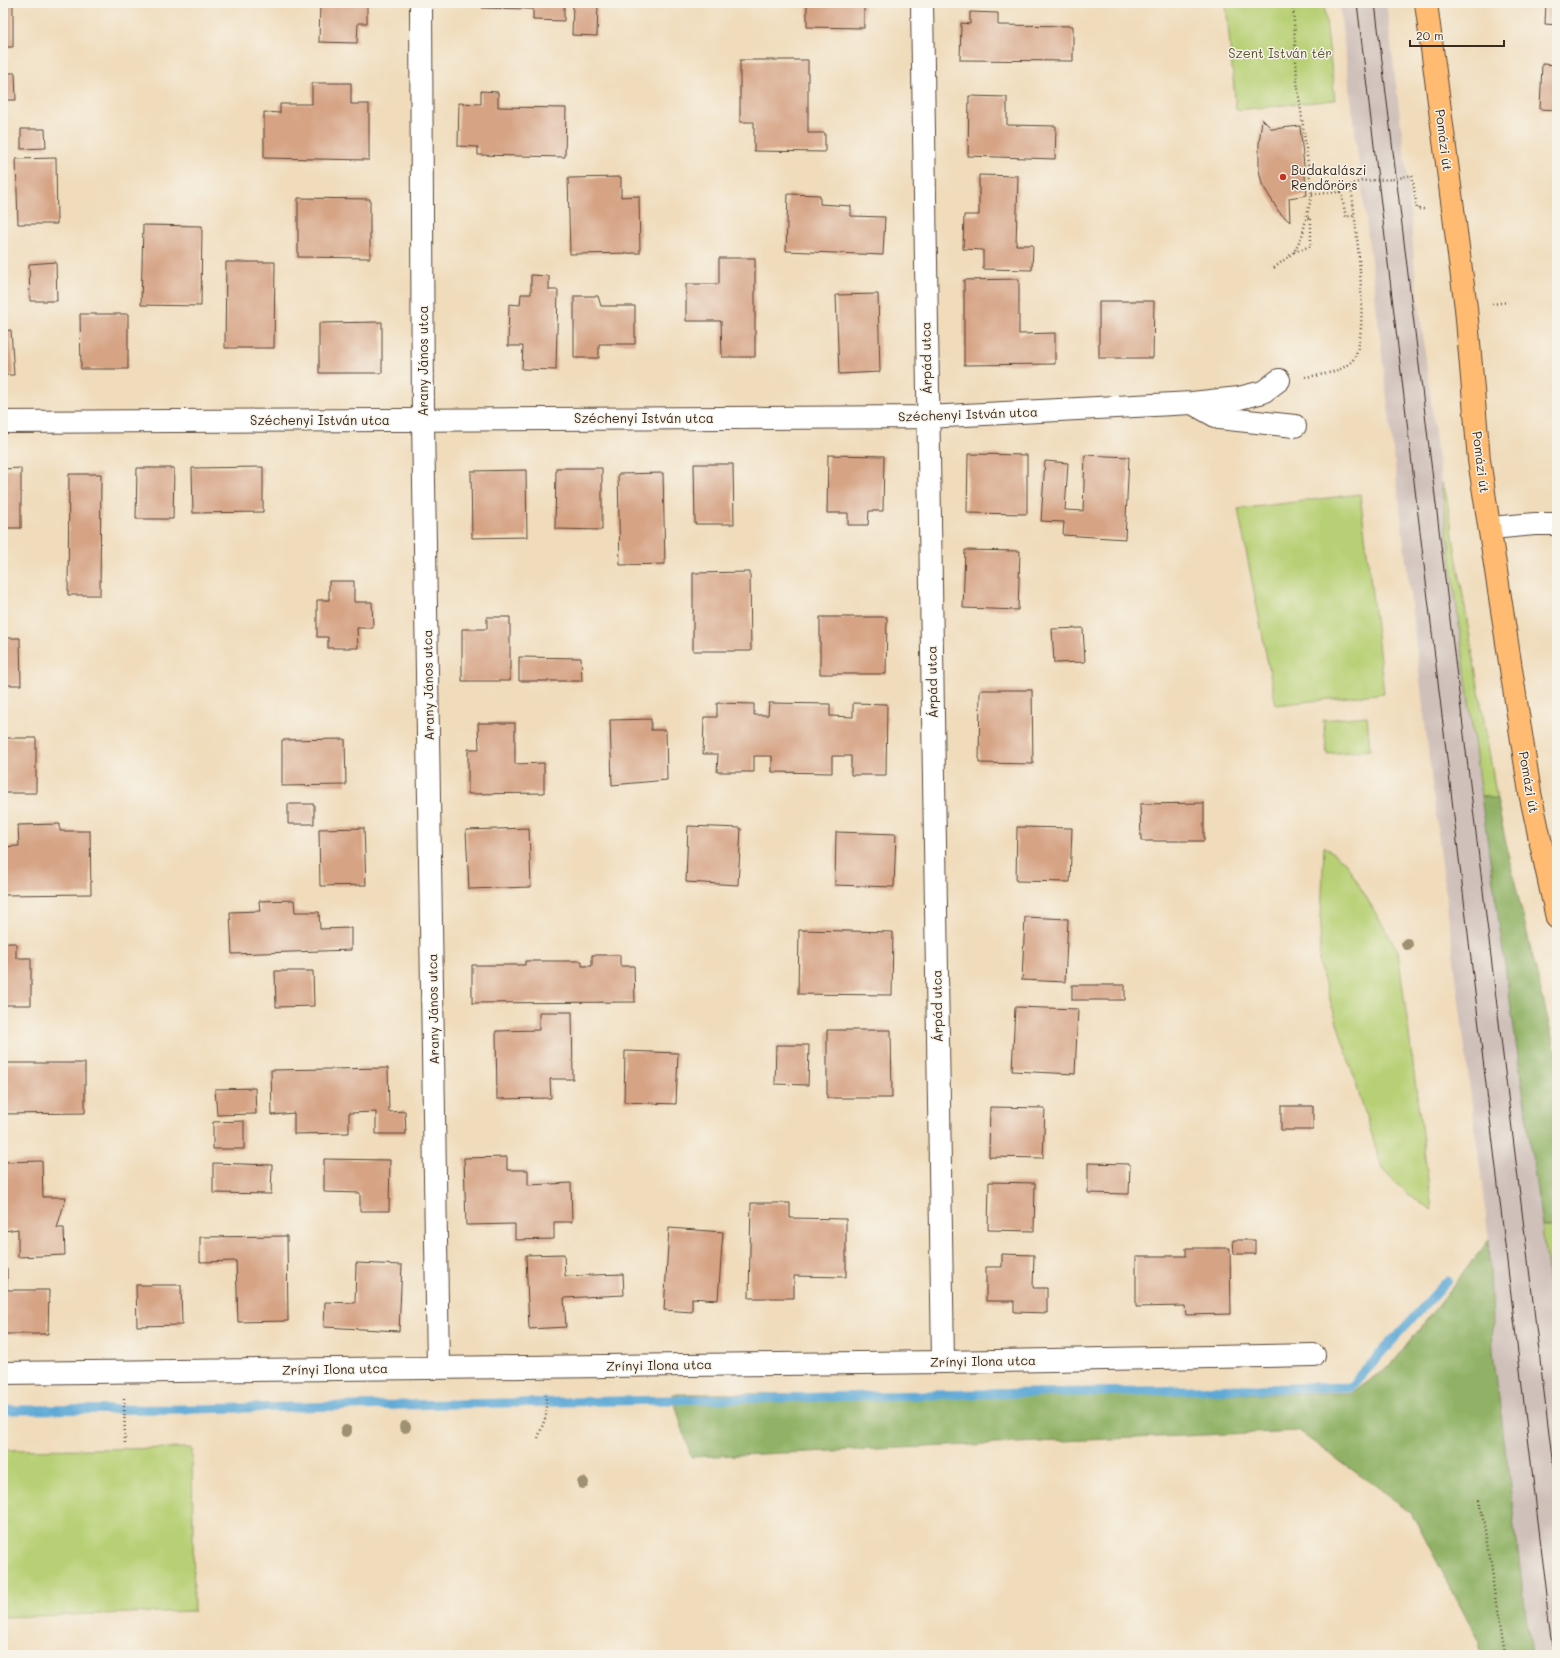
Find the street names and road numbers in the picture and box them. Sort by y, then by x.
street label: Pomázi út [1432,108,1457,172]
street label: Arany János utca [414,306,431,416]
street label: Árpád utca [916,322,935,394]
street label: Széchenyi István utca [898,403,1038,424]
street label: Széchenyi István utca [574,409,714,426]
street label: Széchenyi István utca [250,411,390,428]
street label: Pomázi út [1469,430,1494,494]
street label: Arany János utca [418,629,437,741]
street label: Árpád utca [922,646,941,718]
street label: Pomázi út [1516,750,1543,814]
street label: Arany János utca [423,953,442,1065]
street label: Árpád utca [927,970,946,1042]
street label: Zrínyi Ilona utca [930,1351,1036,1370]
street label: Zrínyi Ilona utca [606,1355,712,1374]
street label: Zrínyi Ilona utca [282,1359,388,1378]

